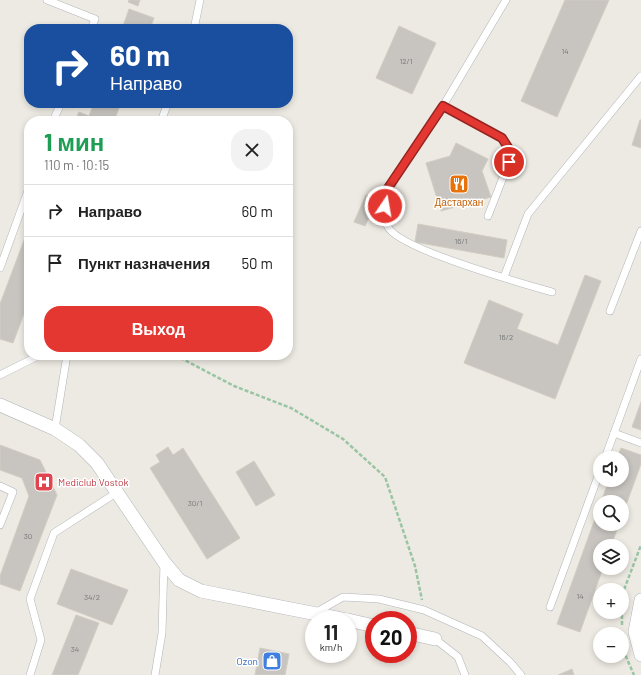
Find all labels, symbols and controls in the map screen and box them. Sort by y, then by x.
text: 60 m [110,38,170,72]
icon: right [44,40,96,92]
house number: 14 [561,46,569,56]
house number: 12/1 [399,56,413,66]
text: Направо [110,72,182,94]
text: 1 мин [44,127,104,156]
button: close [231,129,273,171]
pin [492,145,526,179]
icon: arrive [498,151,520,173]
text: 110 m · 10:15 [44,157,109,173]
restaurant icon: Дастархан [448,173,470,195]
position arrow [364,185,406,227]
place label: Дастархан [435,196,483,208]
icon: right [44,200,66,222]
text: Направо [78,202,142,220]
text: 60 m [241,202,273,220]
house number: 16/1 [455,236,468,246]
icon: arrive [44,252,66,274]
text: Пункт назначения [78,254,210,272]
text: 50 m [241,254,273,272]
button: Выход [44,306,273,352]
house number: 16/2 [499,332,513,342]
map controls [593,451,629,663]
button: sound [593,451,629,487]
hospital icon: Mediclub Vostok [33,471,55,493]
place label: Mediclub Vostok [58,476,128,488]
button: search [593,495,629,531]
house number: 30/1 [188,498,203,508]
house number: 30 [24,531,32,541]
button: layers [593,539,629,575]
button: + [593,583,629,619]
house number: 14 [576,591,584,601]
house number: 34/2 [84,592,100,602]
speed limit sign: 20 [365,611,417,663]
text: 11 [324,620,338,644]
button: − [593,627,629,663]
text: km/h [320,641,342,653]
house number: 34 [71,644,79,654]
shop icon: Ozon [261,650,283,672]
place label: Ozon [236,655,258,667]

